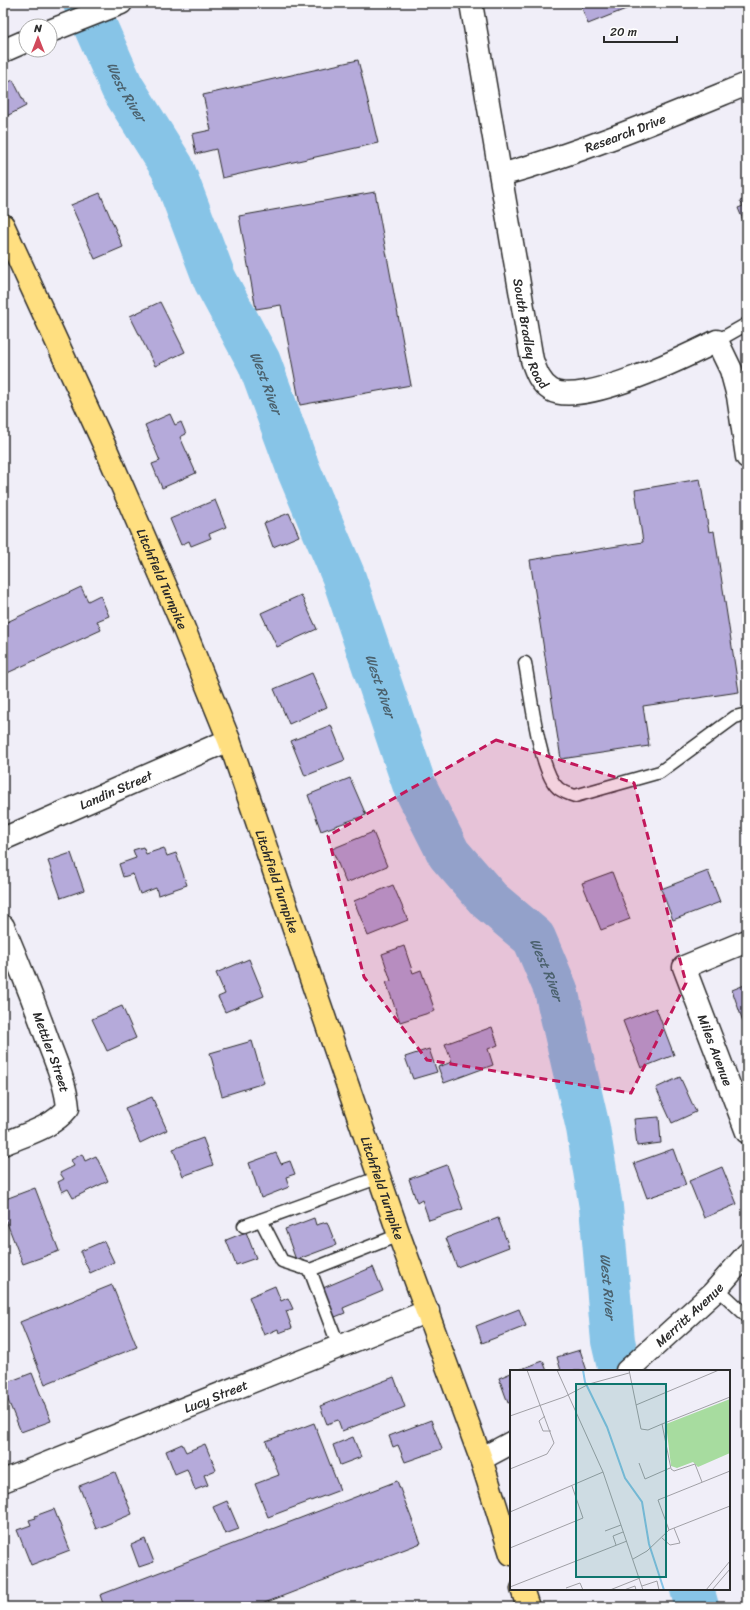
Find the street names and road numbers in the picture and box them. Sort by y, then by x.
street label: Research Drive [581,107,669,159]
street label: South Bradley Road [507,277,556,395]
street label: Litchfield Turnpike [130,524,195,633]
street label: Landin Street [75,763,157,816]
street label: Litchfield Turnpike [249,826,306,937]
street label: Mettler Street [27,1008,77,1095]
street label: Miles Avenue [691,1011,740,1090]
street label: Litchfield Turnpike [354,1133,411,1243]
street label: Merritt Avenue [649,1277,729,1352]
street label: Lucy Street [180,1373,251,1419]

